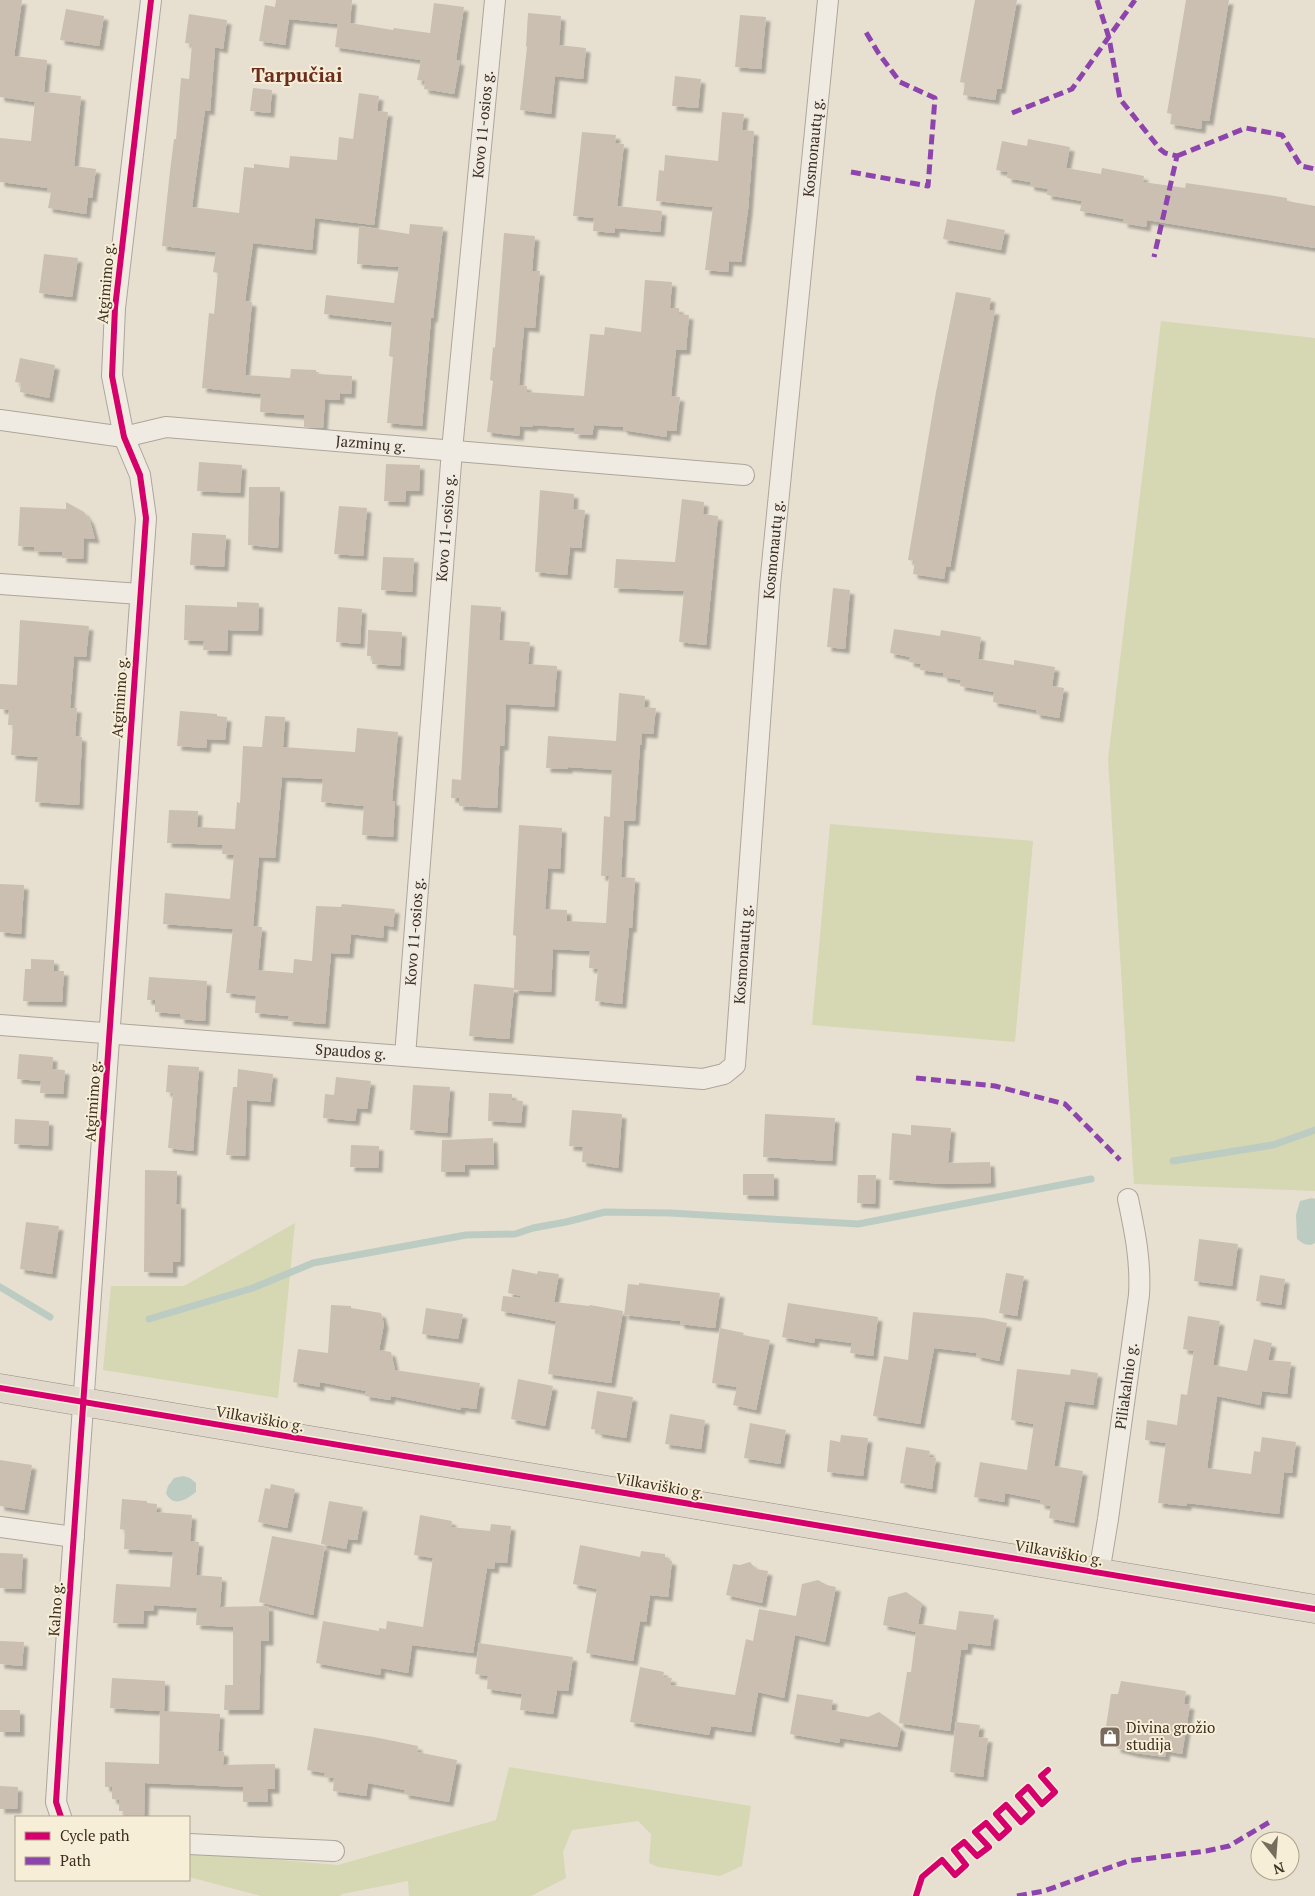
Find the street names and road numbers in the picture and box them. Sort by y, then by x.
street label: Kovo 11-osios g. [467,69,497,179]
street label: Kosmonautų g. [798,96,827,198]
street label: Atgimimo g. [91,241,119,325]
street label: Jazminų g. [335,430,407,456]
street label: Kovo 11-osios g. [431,473,459,582]
street label: Kosmonautų g. [758,498,787,600]
street label: Atgimimo g. [106,655,132,738]
street label: Kovo 11-osios g. [400,876,428,986]
street label: Kosmonautų g. [728,903,756,1005]
street label: Spaudos g. [315,1038,388,1064]
street label: Atgimimo g. [79,1059,105,1142]
street label: Piliakalnio g. [1110,1341,1141,1431]
street label: Vilkaviškio g. [214,1400,306,1436]
street label: Vilkaviškio g. [614,1467,706,1503]
street label: Vilkaviškio g. [1013,1534,1105,1570]
street label: Kalno g. [43,1581,67,1637]

